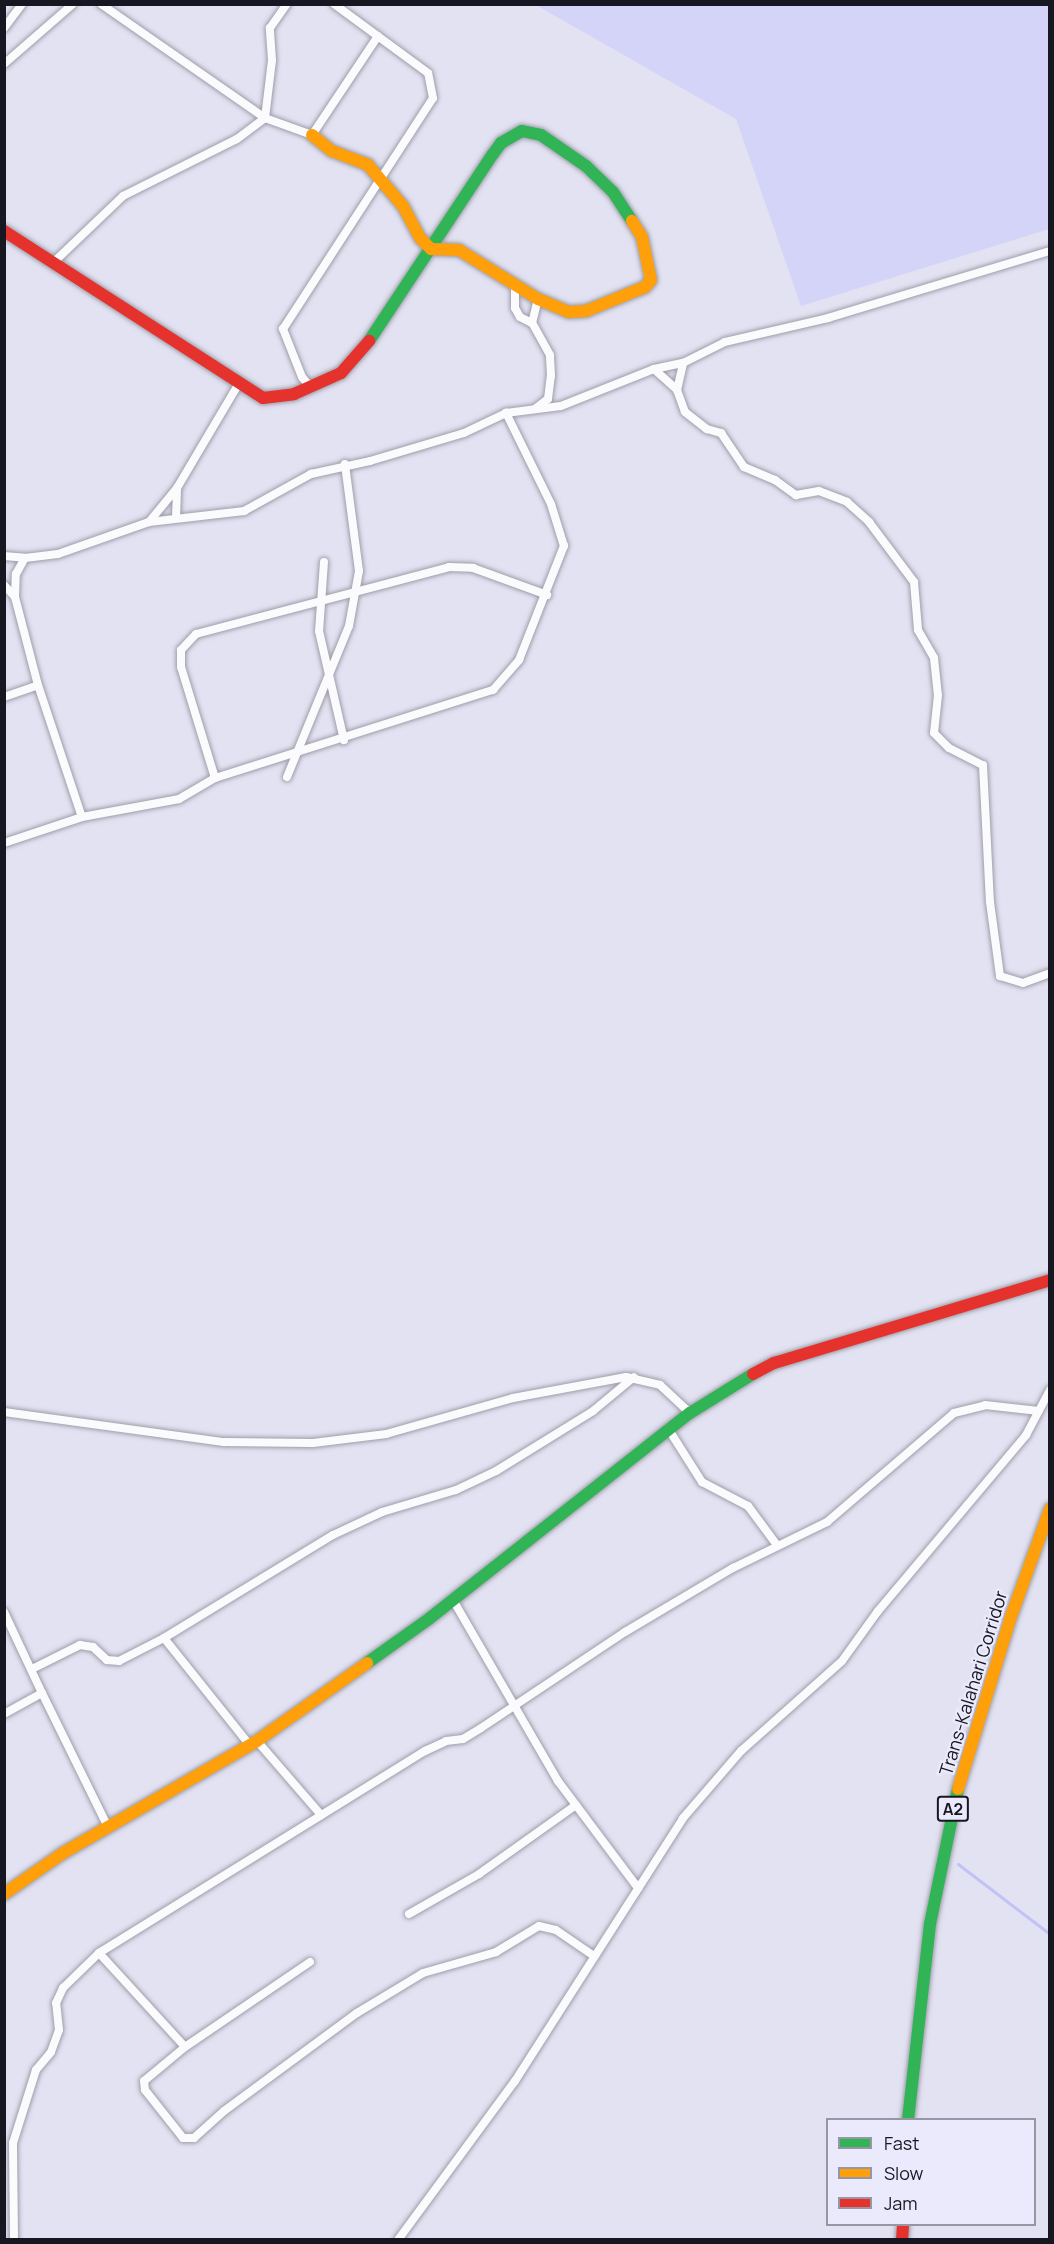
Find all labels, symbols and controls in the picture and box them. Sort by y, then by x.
street label: Trans-Kalahari Corridor [935,1588,1011,1778]
road number: A2 [936,1796,970,1822]
legend [826,2118,1036,2226]
text: Fast [884,2131,919,2155]
text: Slow [884,2161,923,2185]
text: Jam [884,2191,918,2215]

